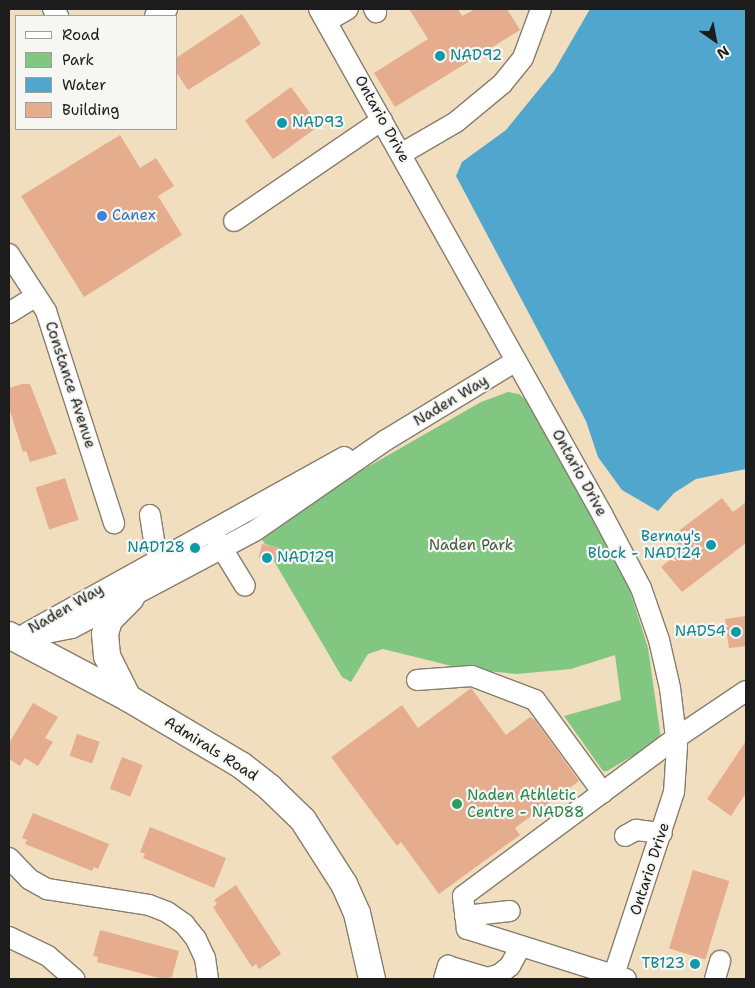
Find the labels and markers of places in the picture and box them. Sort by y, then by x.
place label: NAD92 [450,47,502,65]
marker: NAD92 [434,50,446,62]
place label: NAD93 [292,114,344,132]
marker: NAD93 [276,117,288,129]
place label: Canex [112,207,156,225]
marker: Canex [96,210,108,222]
place label: Bernay's Block - NAD124 [588,527,701,562]
place label: NAD128 [127,539,185,557]
marker: Bernay's Block - NAD124 [705,539,717,551]
marker: NAD128 [189,542,201,554]
place label: NAD129 [277,549,334,567]
marker: NAD129 [261,552,273,564]
place label: NAD54 [675,623,726,641]
marker: NAD54 [730,626,742,638]
place label: Naden Athletic Centre - NAD88 [467,786,585,821]
marker: Naden Athletic Centre - NAD88 [451,798,463,810]
place label: TB123 [641,955,685,973]
marker: TB123 [689,958,701,970]

